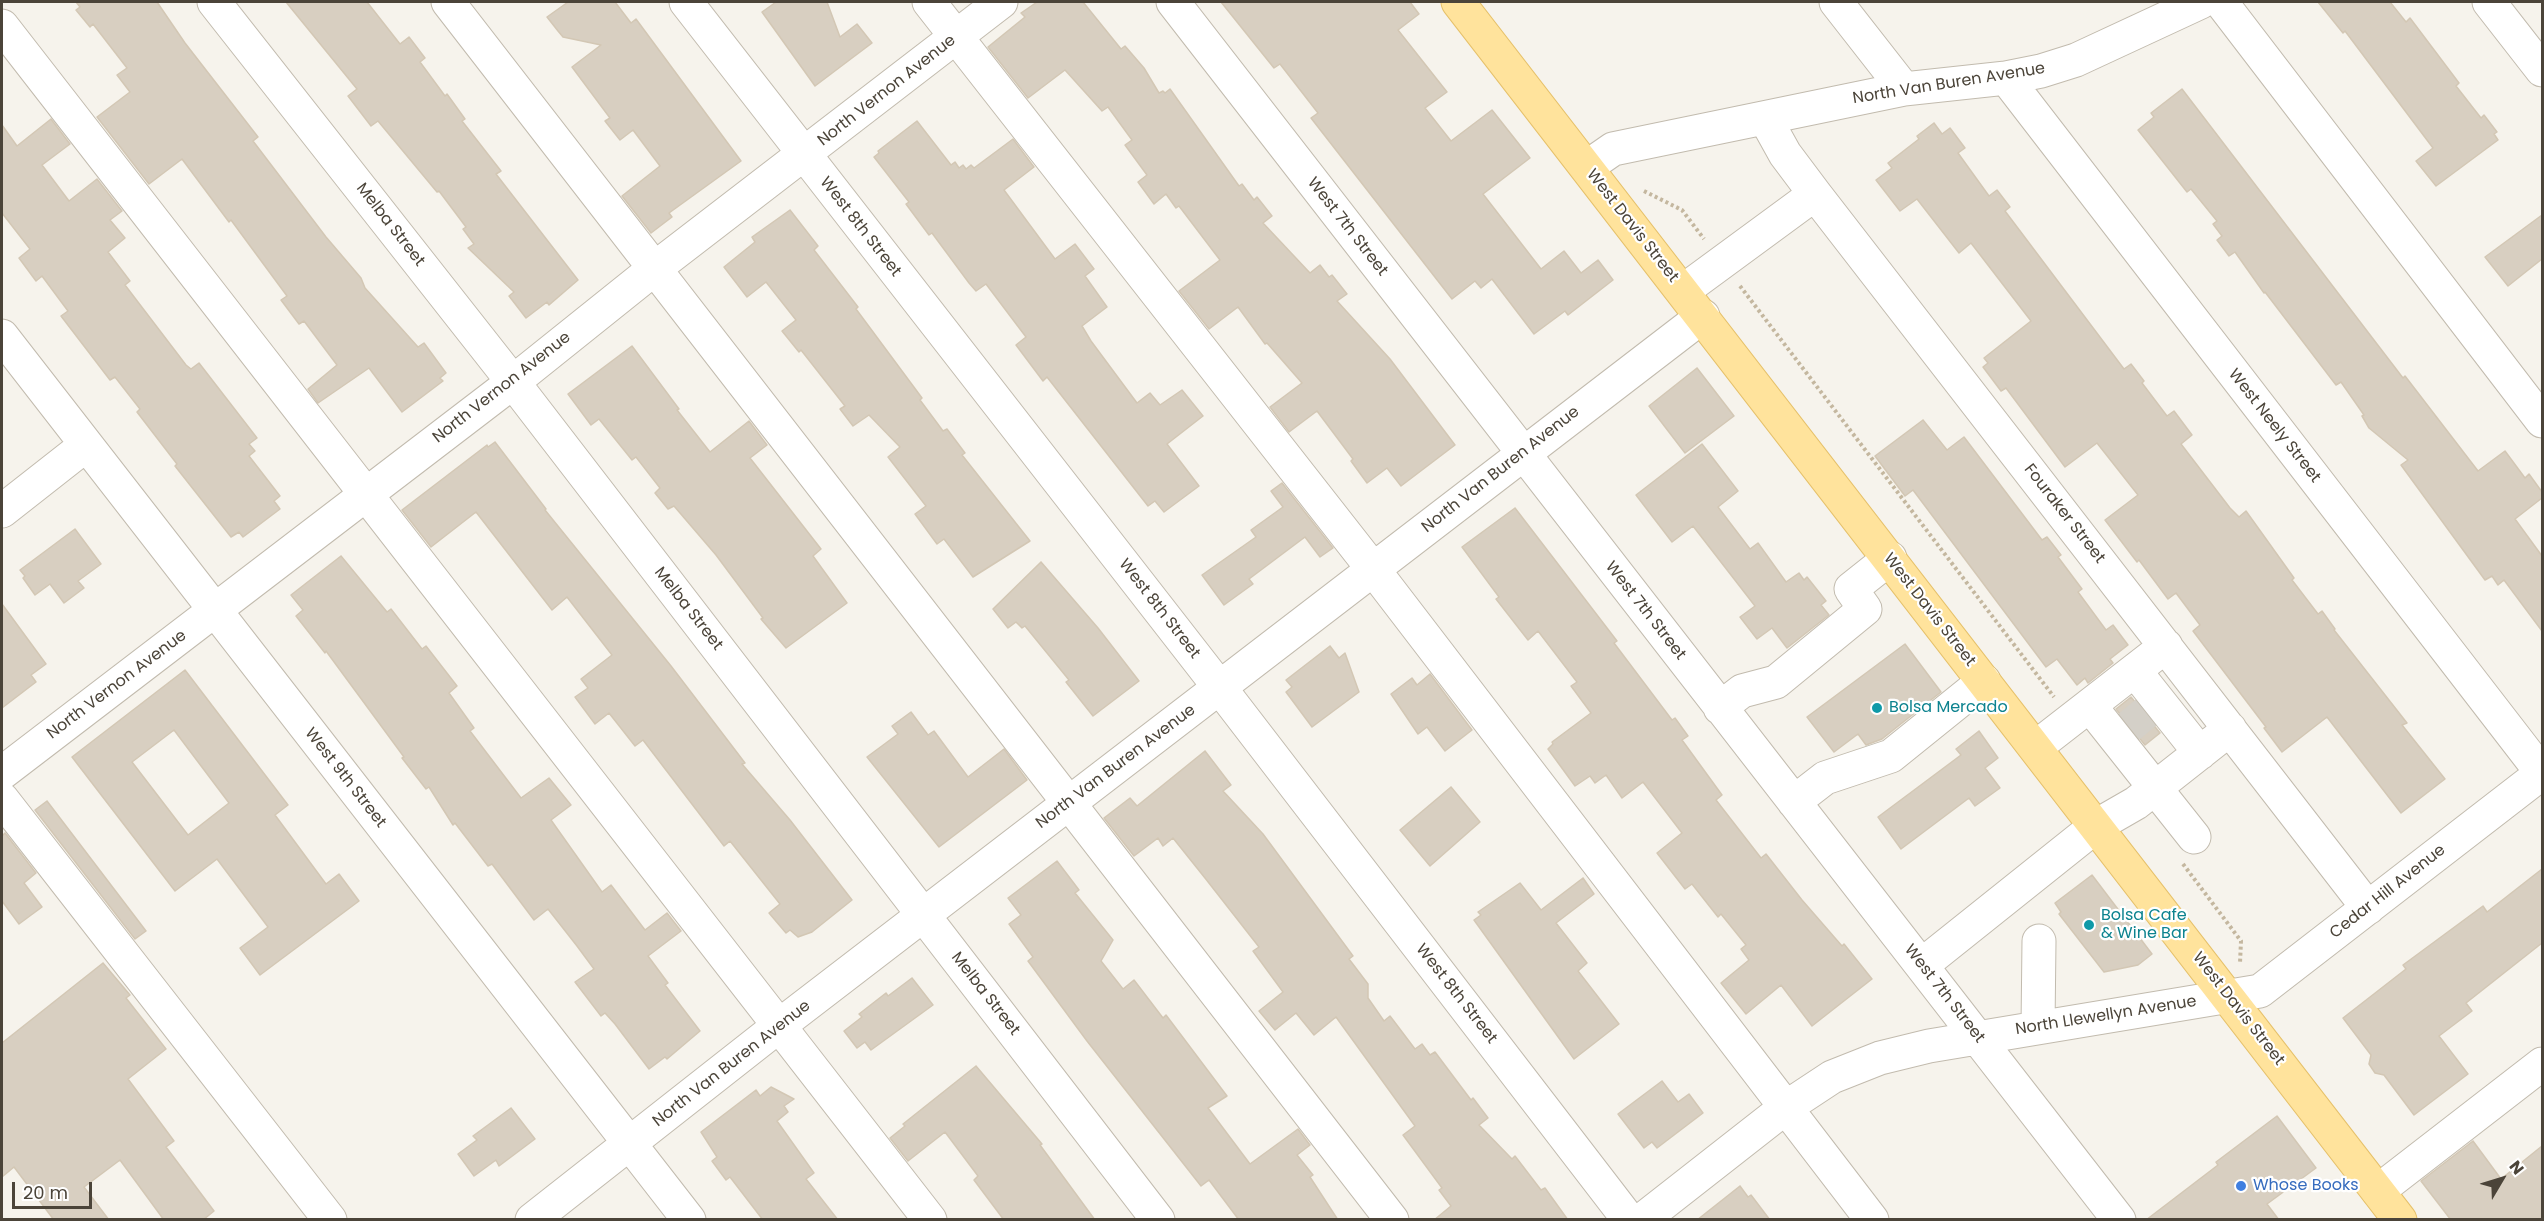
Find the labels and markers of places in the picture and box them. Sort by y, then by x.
place label: Bolsa Mercado [1889,698,2008,718]
marker: Bolsa Mercado [1870,701,1884,715]
place label: Bolsa Cafe & Wine Bar [2101,906,2188,944]
marker: Bolsa Cafe & Wine Bar [2082,918,2096,932]
place label: Whose Books [2253,1176,2359,1196]
marker: Whose Books [2234,1179,2248,1193]

